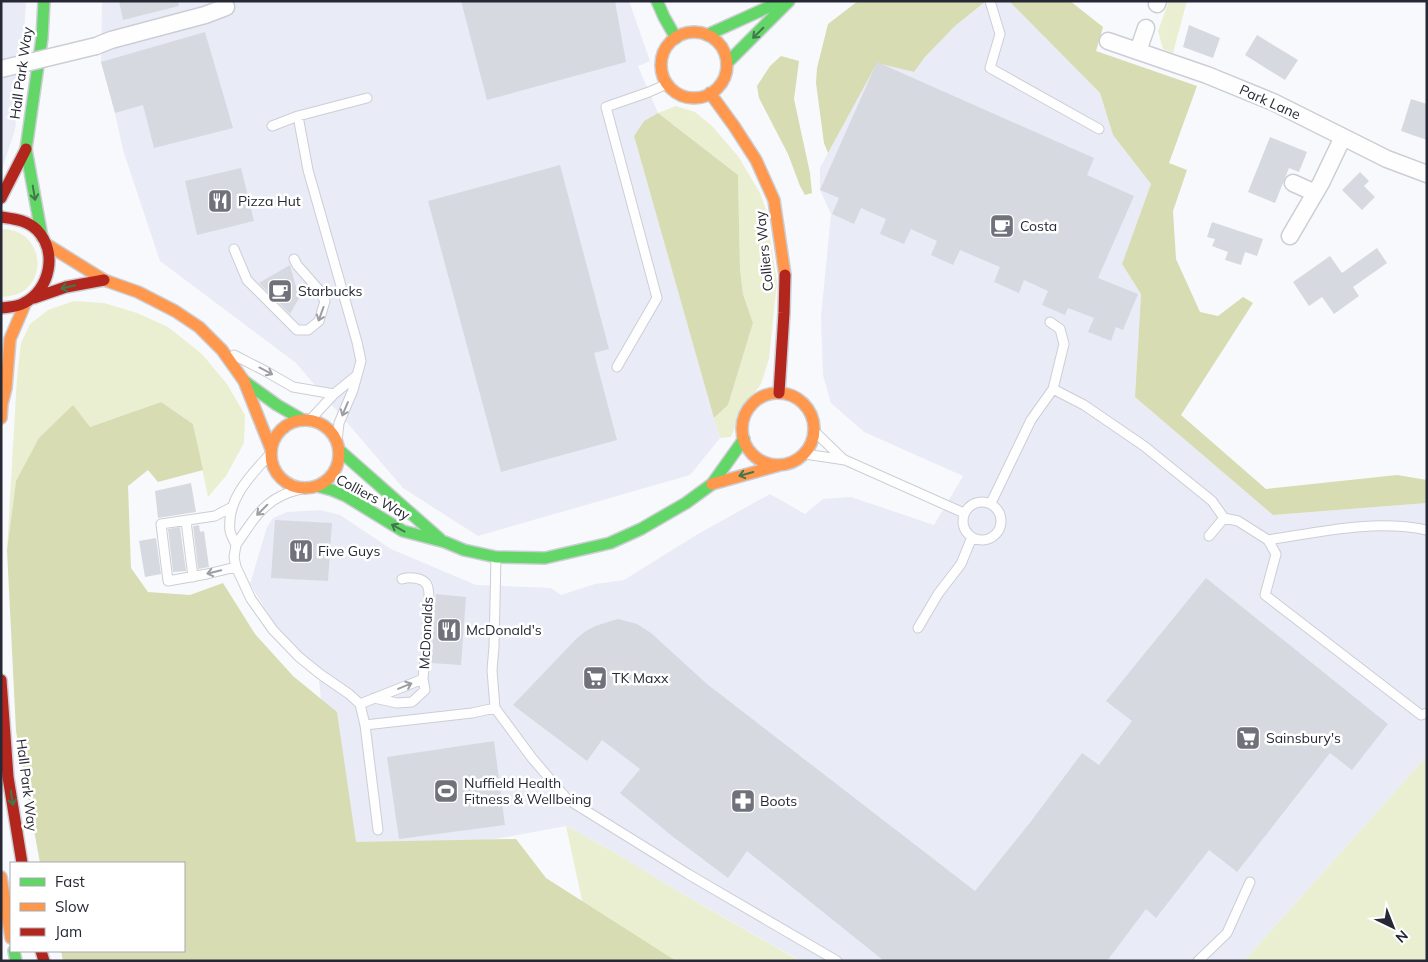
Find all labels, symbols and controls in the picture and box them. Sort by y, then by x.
street label: Hall Park Way [6,25,36,120]
one-way arrow [752,26,764,39]
street label: Park Lane [1237,81,1303,123]
one-way arrow [30,184,39,200]
restaurant icon: Pizza Hut [207,188,233,214]
place label: Pizza Hut [238,192,301,210]
street label: Colliers Way [751,209,777,292]
cafe icon: Costa [989,213,1015,239]
place label: Costa [1020,217,1057,235]
cafe icon: Starbucks [267,278,293,304]
place label: Starbucks [298,282,363,300]
one-way arrow [61,283,77,292]
one-way arrow [316,305,325,321]
one-way arrow [258,366,273,376]
one-way arrow [340,401,350,416]
street label: Colliers Way [333,470,413,524]
one-way arrow [738,470,754,480]
one-way arrow [255,504,268,516]
one-way arrow [391,523,406,533]
restaurant icon: Five Guys [288,538,314,564]
place label: Five Guys [318,542,380,560]
one-way arrow [207,568,223,578]
street label: McDonalds [415,596,437,670]
restaurant icon: McDonald's [436,617,462,643]
place label: McDonald's [466,621,542,639]
supermarket icon: TK Maxx [582,665,608,691]
place label: TK Maxx [612,669,669,687]
one-way arrow [397,681,413,690]
supermarket icon: Sainsbury's [1235,725,1261,751]
place label: Sainsbury's [1266,729,1341,747]
street label: Hall Park Way [12,738,42,833]
place label: Nuffield Health Fitness & Wellbeing [464,774,592,808]
sports icon: Nuffield Health Fitness & Wellbeing [433,778,459,804]
pharmacy icon: Boots [730,788,756,814]
one-way arrow [7,790,17,806]
place label: Boots [760,792,797,810]
legend [10,862,185,952]
text: Fast [55,872,85,891]
text: Slow [55,897,89,916]
north arrow [1368,902,1418,952]
text: Jam [55,922,82,941]
text: N [1392,926,1412,947]

